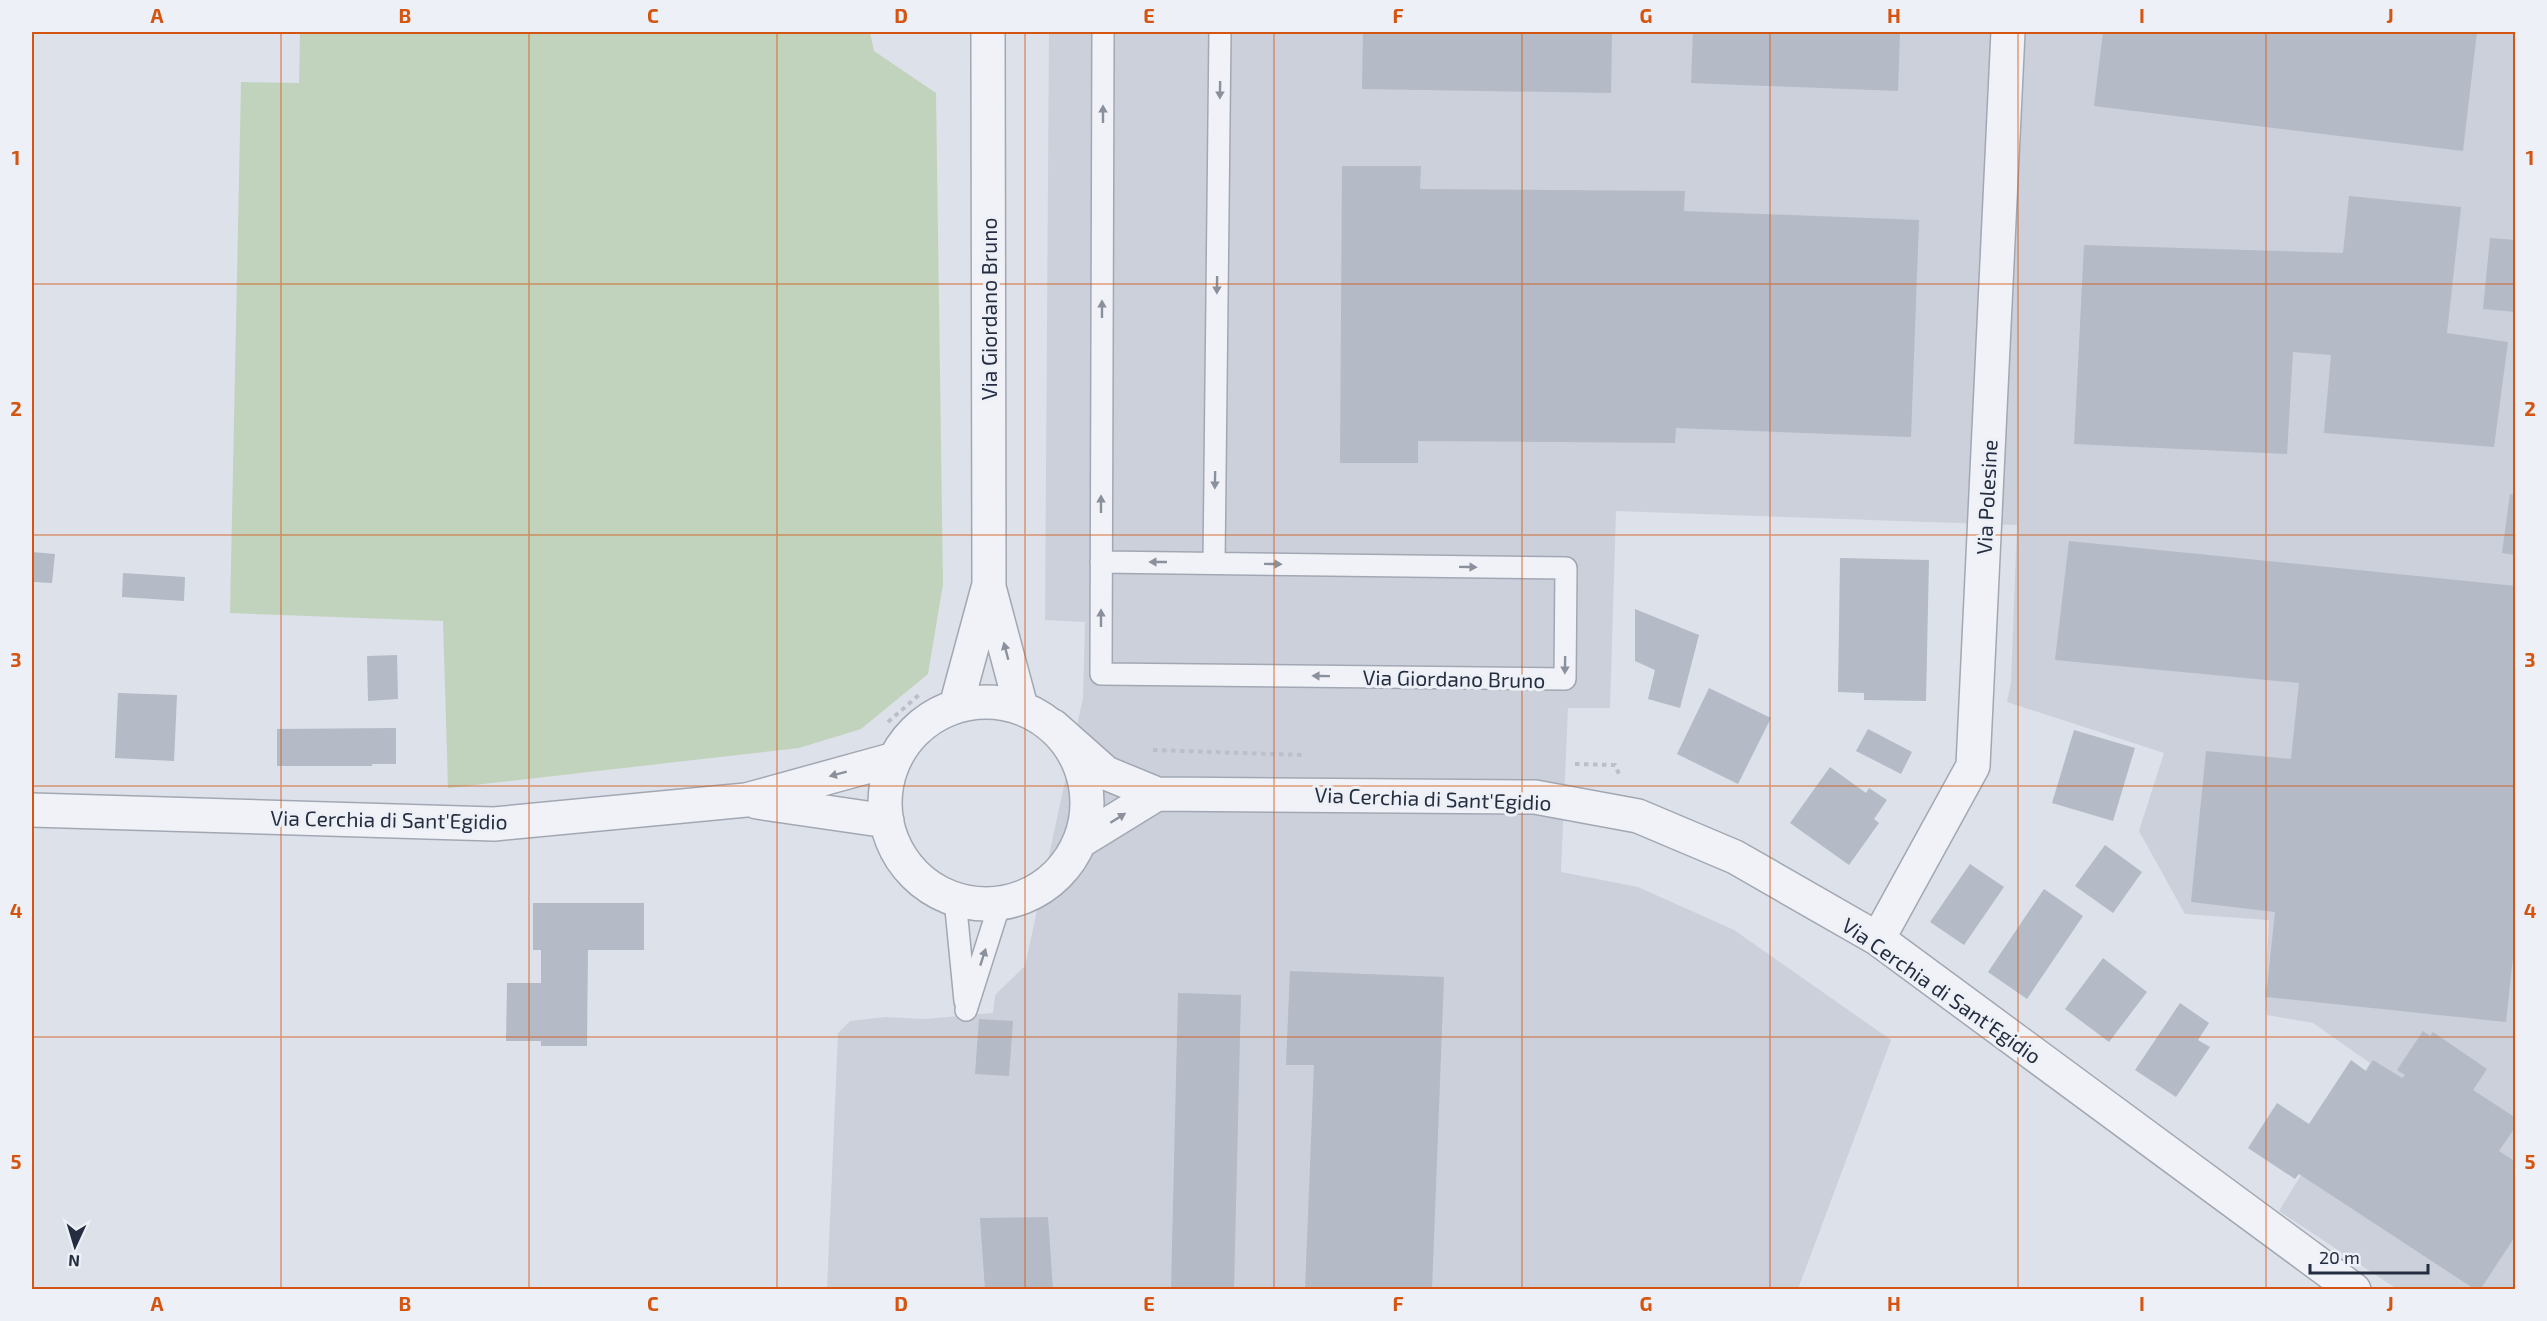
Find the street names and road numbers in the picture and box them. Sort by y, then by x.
street label: Via Giordano Bruno [976,218,1001,400]
street label: Via Polesine [1971,439,2001,555]
street label: Via Giordano Bruno [1362,664,1546,692]
street label: Via Cerchia di Sant'Egidio [1314,781,1552,815]
street label: Via Cerchia di Sant'Egidio [270,804,508,834]
street label: Via Cerchia di Sant'Egidio [1838,912,2046,1068]

